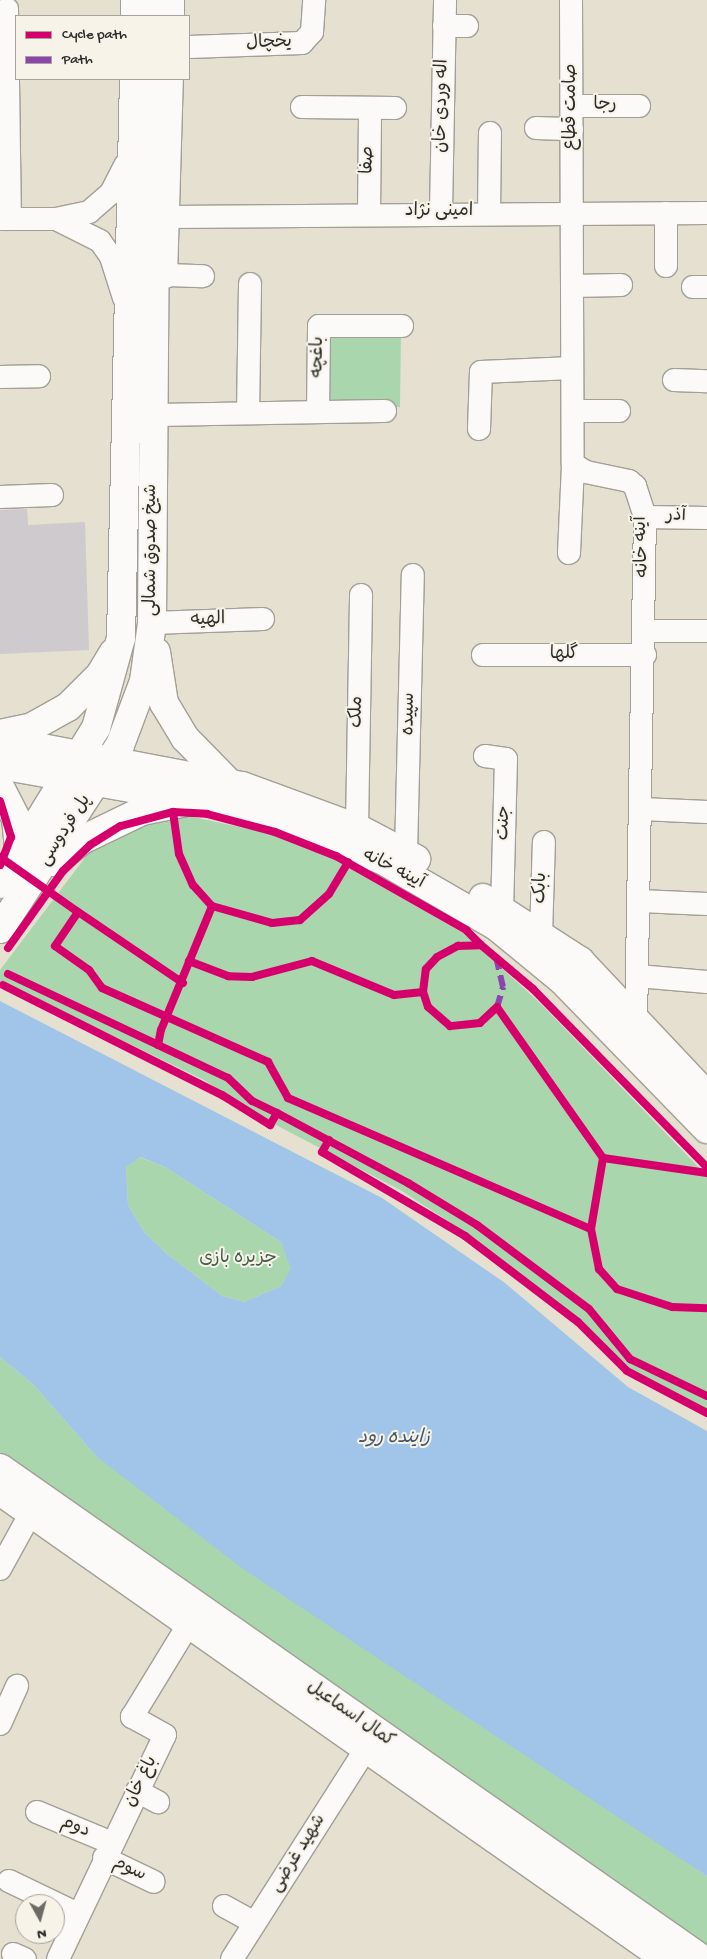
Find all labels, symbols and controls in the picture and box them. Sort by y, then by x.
legend [15,15,190,80]
text: Cycle path [62,26,127,44]
street label: یخچال [246,32,292,56]
text: Path [62,51,93,69]
street label: اله وردی خان [431,59,455,153]
street label: صامت قطاع [561,64,583,150]
street label: رجا [593,95,617,117]
street label: صفا [358,146,380,174]
street label: امینی نژاد [405,201,473,223]
street label: باغچه [308,336,330,378]
street label: شیخ صدوق شمالی [141,484,163,616]
street label: آذر [666,506,686,528]
street label: آینه خانه [631,516,655,578]
street label: الهیه [190,610,226,632]
street label: گلها [550,644,578,666]
street label: سپیده [399,692,421,736]
street label: ملک [347,696,369,728]
street label: پل فردوسی [35,791,97,871]
street label: جنت [494,805,516,841]
street label: آیینه خانه [358,845,428,895]
street label: بابک [531,872,553,904]
park label: جزیره بازی [199,1248,277,1270]
water label: زاینده رود [358,1428,430,1450]
street label: کمال اسماعیل [302,1677,398,1753]
street label: باغ خان [120,1753,164,1811]
street label: شهید غرضی [266,1811,332,1897]
street label: دوم [57,1813,93,1843]
street label: سوم [109,1853,149,1887]
north arrow [15,1894,65,1944]
text: N [36,1924,47,1942]

